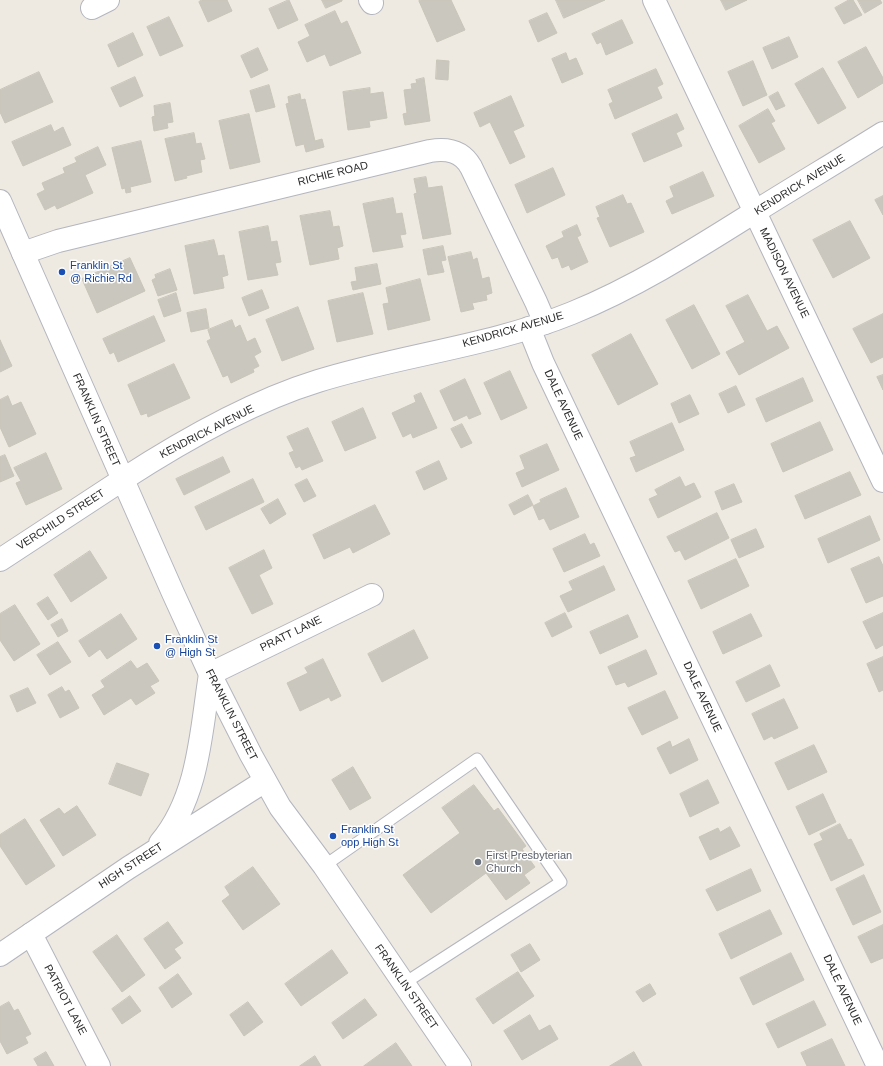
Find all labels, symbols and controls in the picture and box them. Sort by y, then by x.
street label: KENDRICK AVENUE [752,152,848,218]
street label: RICHIE ROAD [296,159,370,189]
street label: MADISON AVENUE [756,226,812,320]
place label: Franklin St @ Richie Rd [70,259,132,285]
marker: Franklin St @ Richie Rd [57,267,67,277]
street label: KENDRICK AVENUE [461,309,565,351]
street label: DALE AVENUE [541,368,585,442]
street label: FRANKLIN STREET [69,371,123,469]
street label: KENDRICK AVENUE [158,402,256,462]
street label: VERCHILD STREET [15,487,107,553]
street label: PRATT LANE [258,613,324,655]
place label: Franklin St @ High St [165,633,218,659]
marker: Franklin St @ High St [152,641,162,651]
street label: DALE AVENUE [680,660,724,734]
street label: FRANKLIN STREET [202,667,260,763]
place label: Franklin St opp High St [341,823,398,849]
marker: Franklin St opp High St [328,831,338,841]
street label: HIGH STREET [96,840,166,892]
place label: First Presbyterian Church [486,849,572,875]
marker: First Presbyterian Church [473,857,483,867]
street label: FRANKLIN STREET [372,942,440,1032]
street label: DALE AVENUE [820,953,864,1027]
street label: PATRIOT LANE [41,963,89,1037]

